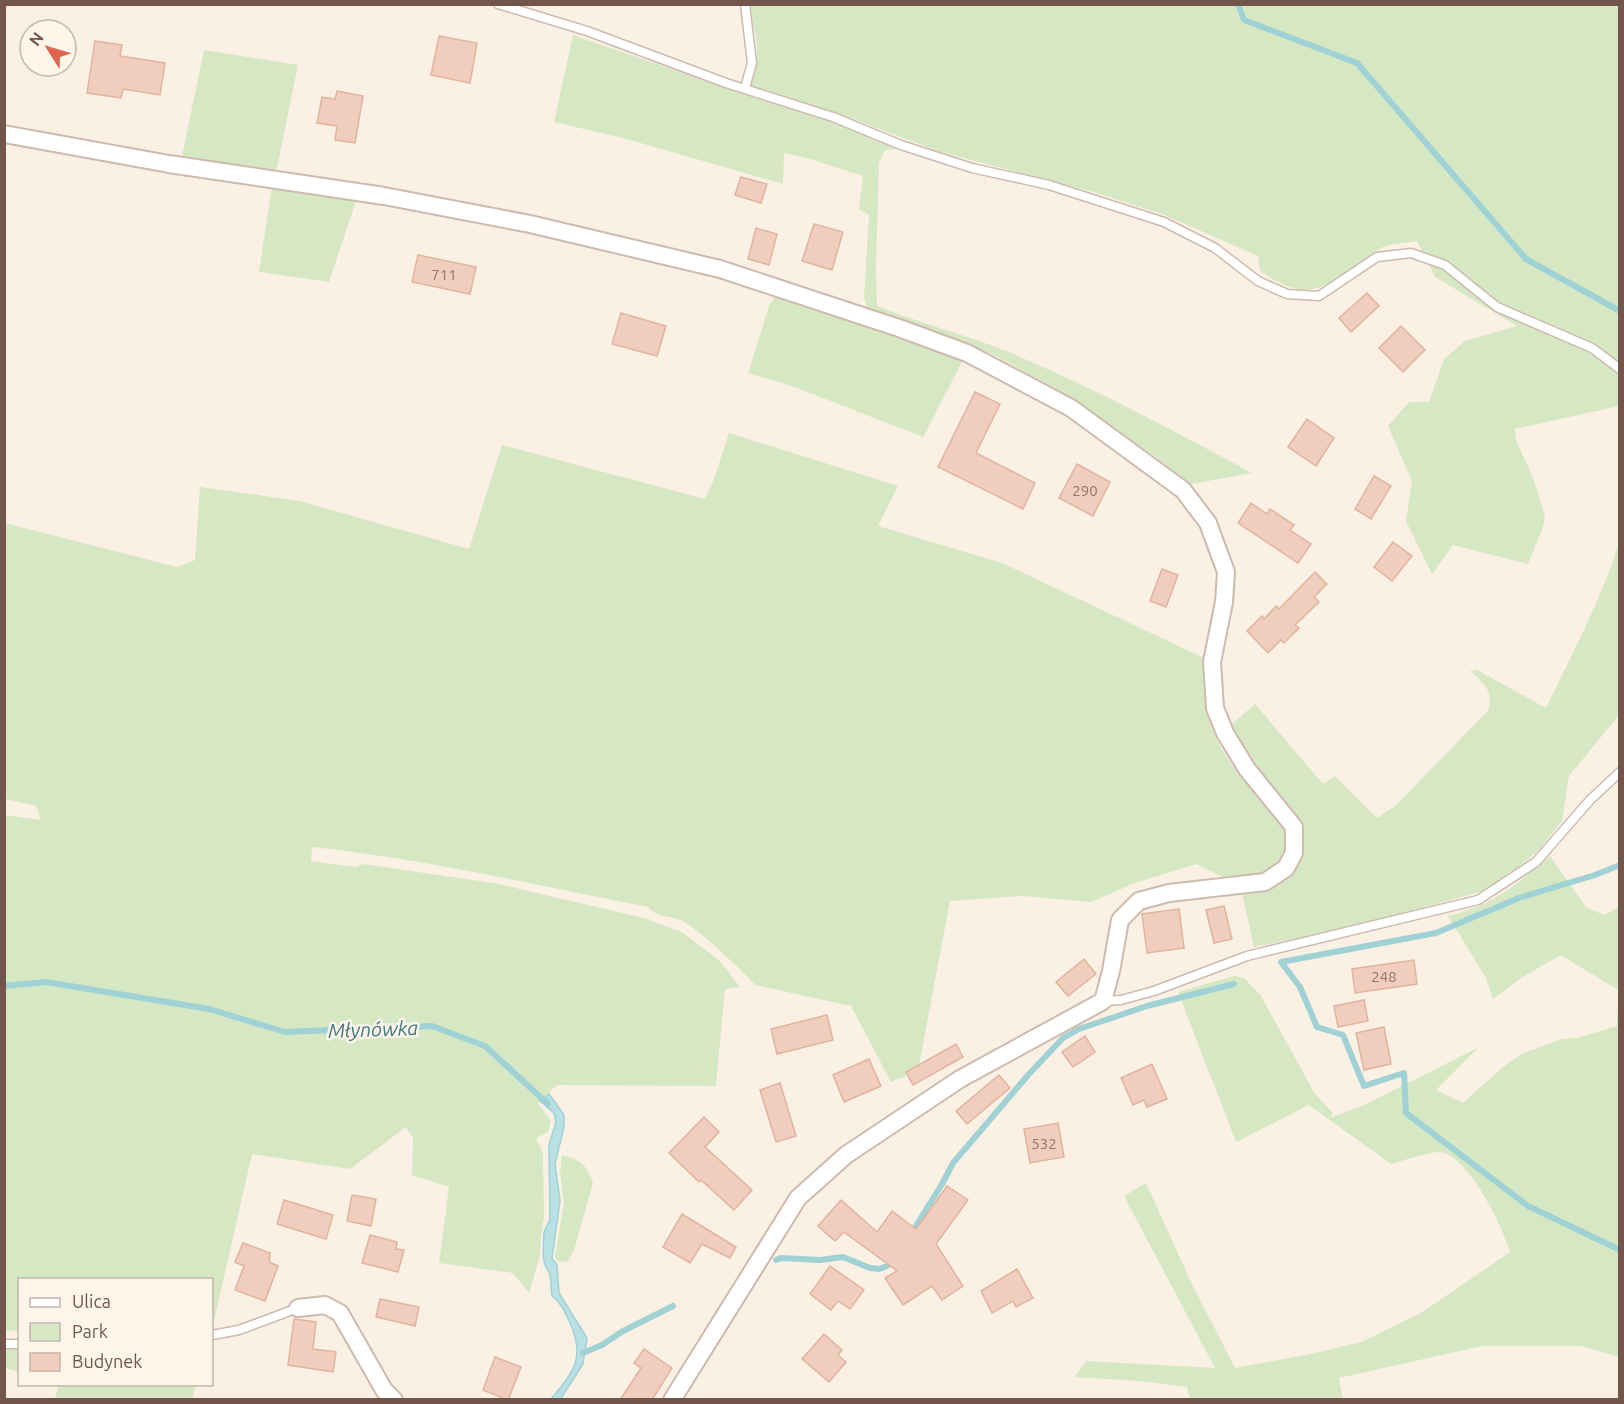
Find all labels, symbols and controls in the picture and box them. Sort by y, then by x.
north arrow [18,18,78,78]
text: N [25,29,47,49]
house number: 711 [431,266,457,283]
house number: 290 [1072,482,1098,499]
house number: 248 [1371,968,1397,985]
water label: Młynówka [327,1016,419,1042]
house number: 532 [1031,1135,1057,1152]
legend [18,1278,213,1386]
text: Ulica [72,1291,111,1311]
text: Park [72,1321,108,1341]
text: Budynek [72,1351,142,1371]

